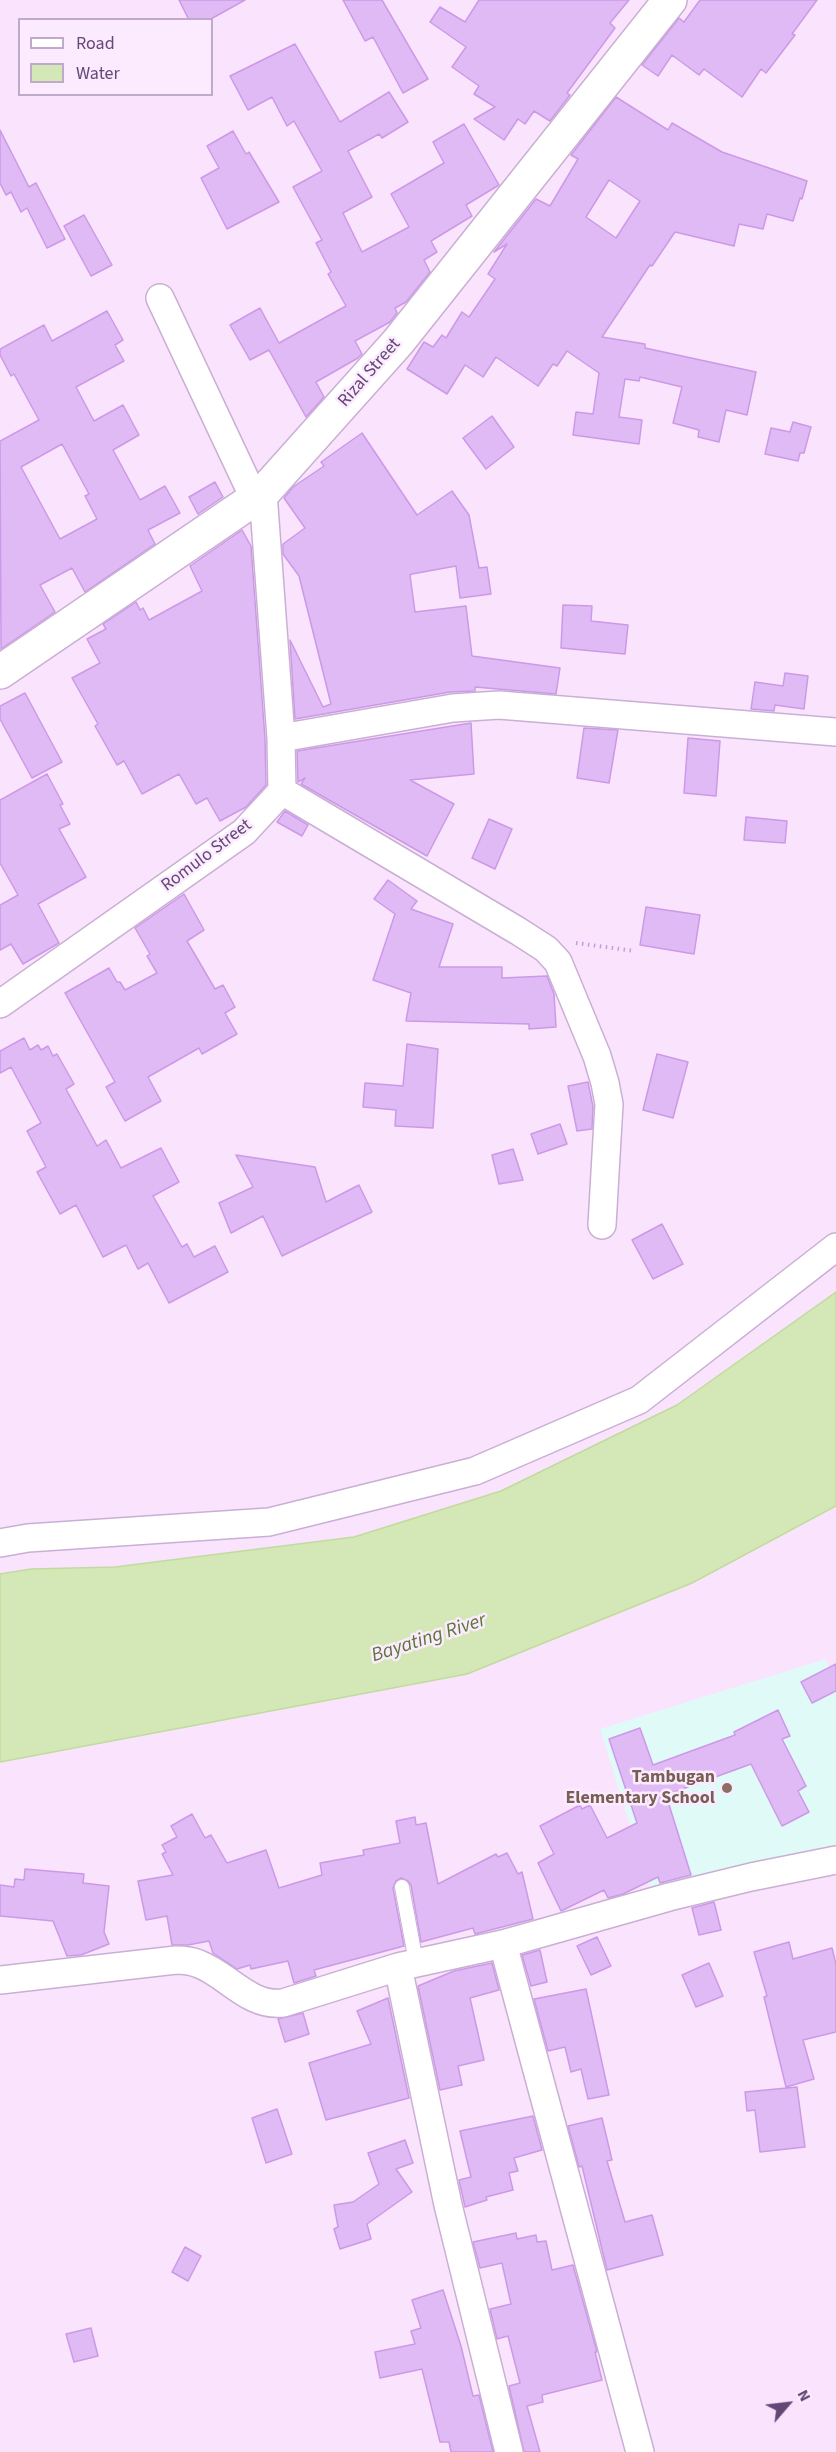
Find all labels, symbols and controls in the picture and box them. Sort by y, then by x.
legend [18,18,213,96]
text: Road [76,31,115,56]
text: Water [76,61,120,86]
street label: Rizal Street [334,334,406,412]
street label: Romulo Street [158,815,256,897]
water label: Bayating River [369,1609,489,1669]
place label: Tambugan Elementary School [565,1767,715,1810]
marker: Tambugan Elementary School [720,1781,734,1795]
north arrow [758,2374,818,2434]
text: N [792,2386,816,2405]

